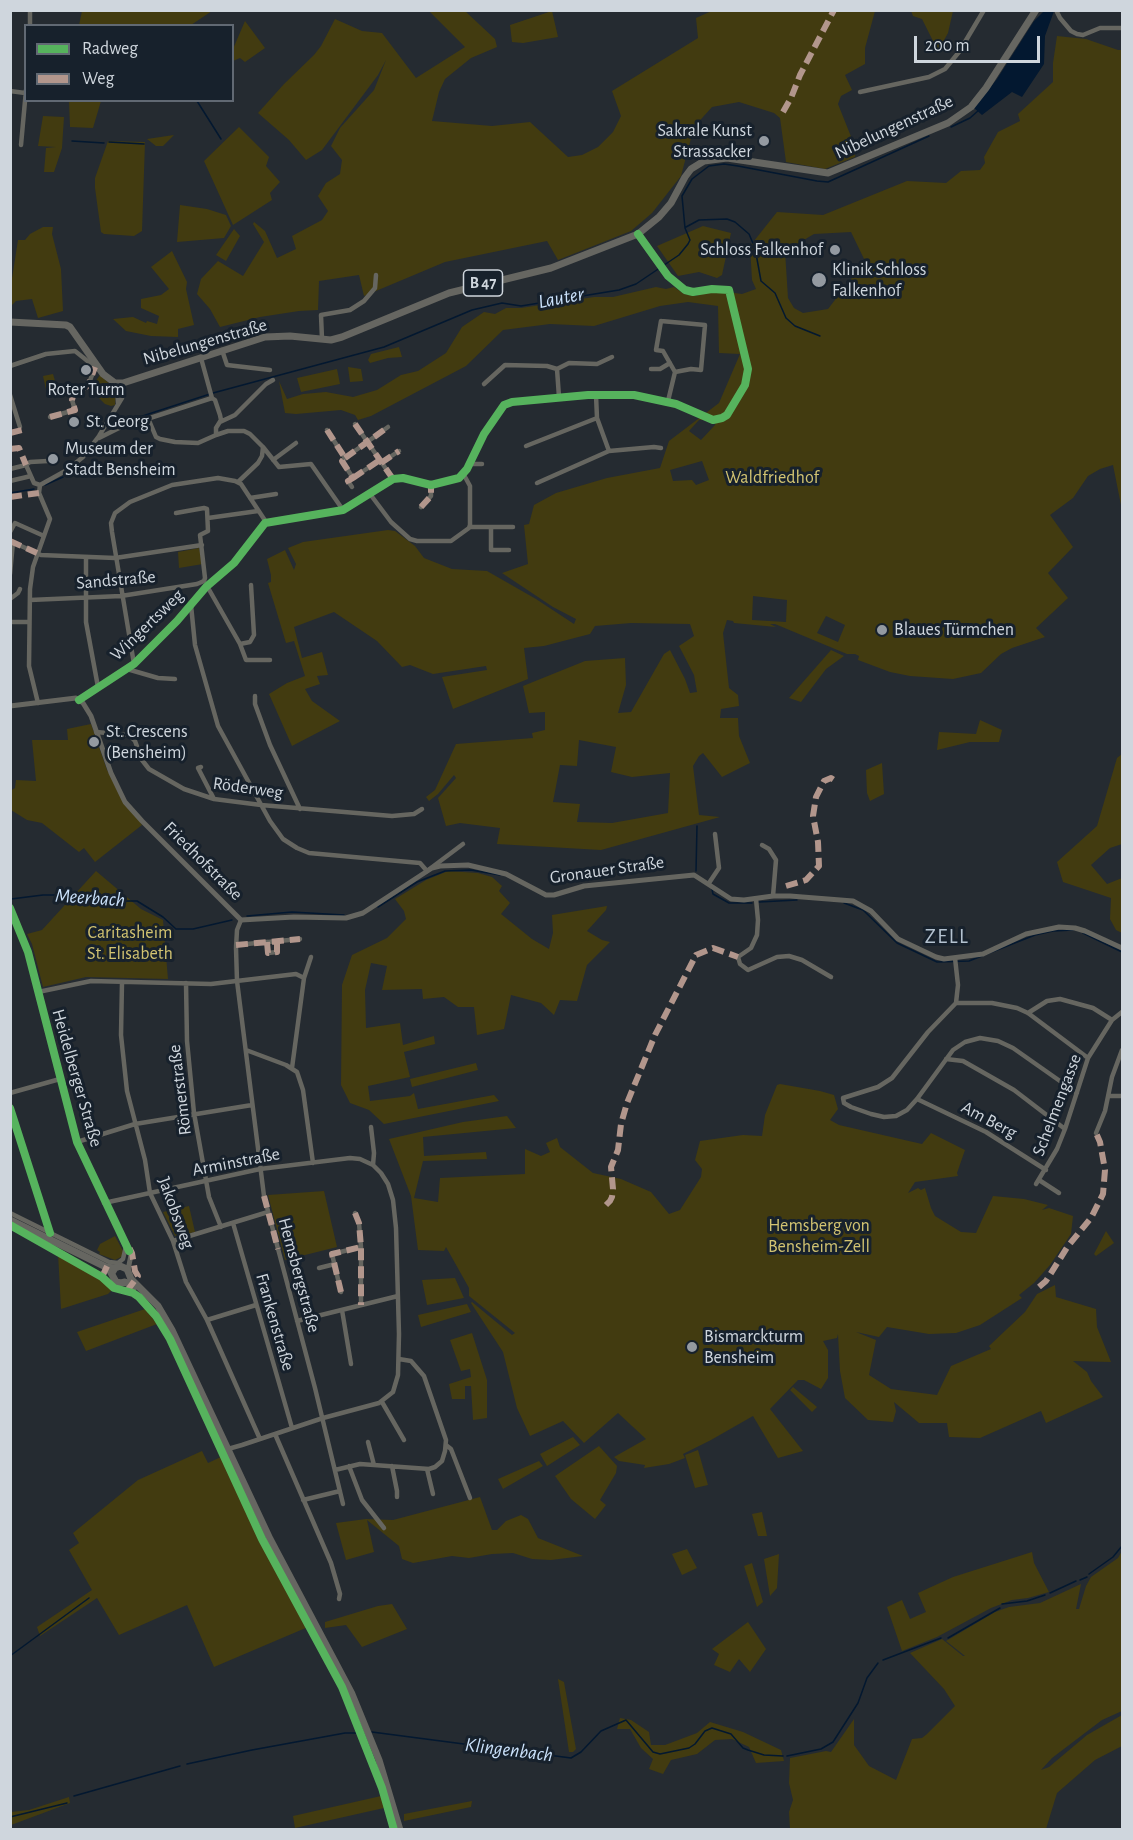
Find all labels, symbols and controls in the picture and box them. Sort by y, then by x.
legend [24,24,234,102]
scale bar [917,24,1043,62]
text: 200 m [925,37,970,55]
text: Radweg [82,40,138,58]
text: Weg [82,70,114,88]
street label: Nibelungenstraße [831,90,957,164]
place label: Sakrale Kunst Strassacker [657,120,752,162]
marker: Sakrale Kunst Strassacker [757,134,771,148]
place label: Schloss Falkenhof [700,239,823,261]
marker: Schloss Falkenhof [828,243,842,257]
place label: Klinik Schloss Falkenhof [832,259,926,302]
road number: B 47 [464,270,502,296]
marker: Klinik Schloss Falkenhof [810,271,828,289]
water label: Lauter [536,282,586,314]
street label: Nibelungenstraße [141,314,269,370]
marker: Roter Turm [79,363,93,377]
place label: Roter Turm [47,379,125,401]
place label: St. Georg [86,411,149,433]
marker: St. Georg [67,415,81,429]
place label: Museum der Stadt Bensheim [65,438,176,480]
marker: Museum der Stadt Bensheim [46,452,60,466]
park label: Waldfriedhof [725,467,819,489]
street label: Sandstraße [75,566,157,594]
street label: Wingertsweg [106,585,188,665]
place label: Blaues Türmchen [894,619,1014,641]
marker: Blaues Türmchen [875,623,889,637]
place label: St. Crescens (Bensheim) [106,721,188,764]
marker: St. Crescens (Bensheim) [87,735,101,749]
street label: Röderweg [212,772,284,804]
street label: Friedhofstraße [159,817,247,905]
street label: Gronauer Straße [548,851,666,889]
water label: Meerbach [54,884,126,912]
park label: Caritasheim St. Elisabeth [87,922,173,964]
district label: ZELL [925,924,969,950]
street label: Heidelberger Straße [47,1007,107,1149]
street label: Römerstraße [164,1043,196,1137]
street label: Schelmengasse [1028,1051,1086,1159]
street label: Am Berg [957,1096,1021,1144]
street label: Arminstraße [190,1143,282,1181]
street label: Jakobsweg [153,1174,199,1252]
street label: Hemsbergstraße [273,1215,325,1335]
park label: Hemsberg von Bensheim-Zell [768,1215,870,1258]
street label: Frankenstraße [251,1271,299,1373]
place label: Bismarckturm Bensheim [704,1326,803,1368]
marker: Bismarckturm Bensheim [685,1340,699,1354]
water label: Klingenbach [464,1733,554,1767]

